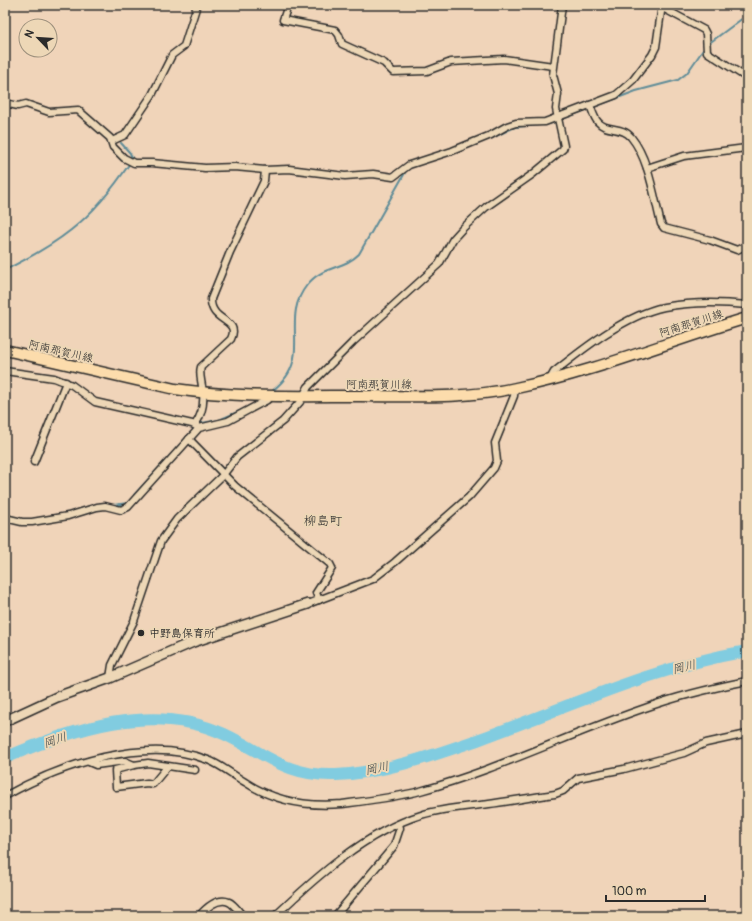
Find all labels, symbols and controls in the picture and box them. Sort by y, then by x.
north arrow [18,18,58,58]
text: N [22,27,37,40]
street label: 阿南那賀川線 [658,307,725,340]
street label: 阿南那賀川線 [27,338,95,365]
street label: 阿南那賀川線 [346,378,412,391]
district label: 柳島町 [303,513,343,529]
place label: 中野島保育所 [149,627,215,640]
marker: 中野島保育所 [136,628,146,638]
water label: 岡川 [671,657,698,678]
water label: 岡川 [41,729,69,751]
water label: 岡川 [364,759,390,778]
scale bar [606,877,705,903]
text: 100 m [612,884,647,899]

